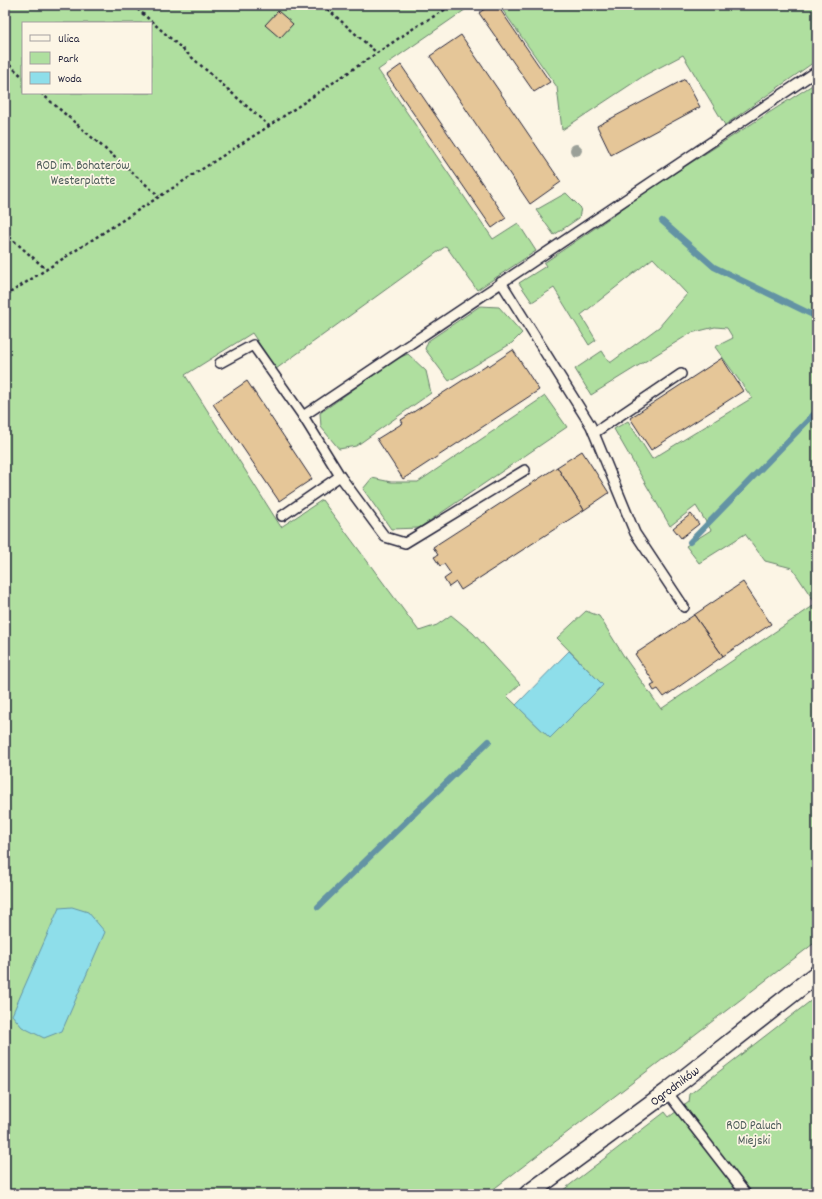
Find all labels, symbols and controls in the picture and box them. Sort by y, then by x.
legend [22,22,152,94]
text: Ulica [58,31,80,48]
text: Park [58,51,79,68]
text: Woda [58,71,82,88]
park label: ROD im. Bohaterów Westerplatte [36,157,130,191]
street label: Ogrodników [647,1062,704,1112]
park label: ROD Paluch Miejski [726,1117,782,1151]

